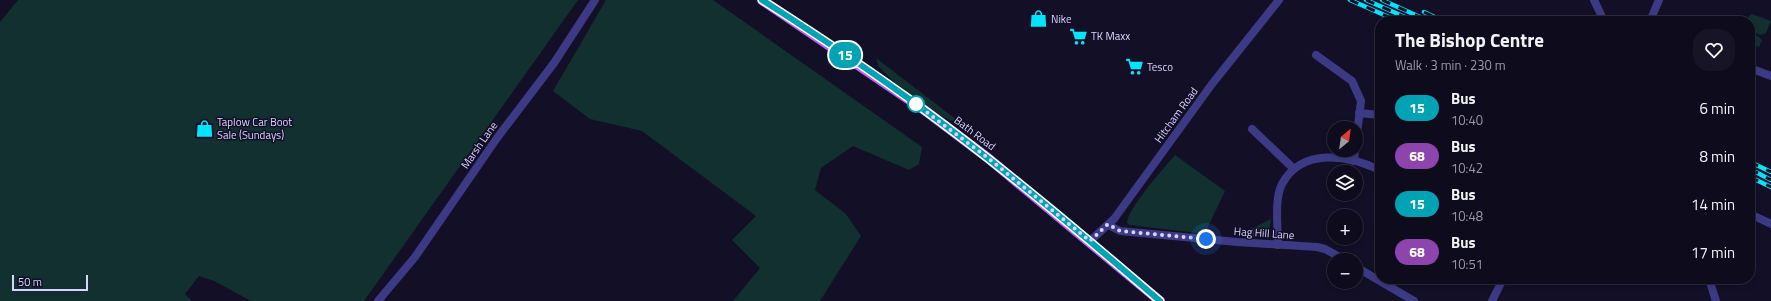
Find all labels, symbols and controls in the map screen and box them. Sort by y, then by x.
shop icon: Nike [1028,9,1048,29]
place label: Nike [1051,11,1072,27]
text: The Bishop Centre [1395,25,1544,54]
supermarket icon: TK Maxx [1068,26,1088,46]
place label: TK Maxx [1091,28,1130,44]
button: heart [1693,29,1735,71]
line badge: 15 [827,42,863,68]
text: 15 [837,44,853,65]
text: Walk · 3 min · 230 m [1395,55,1506,75]
supermarket icon: Tesco [1124,57,1144,77]
place label: Tesco [1147,59,1173,75]
street label: Hitcham Road [1150,84,1202,146]
text: Bus [1451,87,1476,110]
unlabelled marker [907,95,925,113]
text: 15 [1409,97,1425,118]
text: 6 min [1699,97,1735,120]
text: 10:40 [1451,110,1483,130]
street label: Bath Road [951,112,999,154]
place label: Taplow Car Boot Sale (Sundays) [217,114,292,143]
shop icon: Taplow Car Boot Sale (Sundays) [194,118,214,138]
street label: Marsh Lane [457,118,501,172]
north arrow [1327,121,1363,157]
map controls [1327,121,1363,289]
text: Bus [1451,135,1476,158]
text: 68 [1409,145,1425,166]
text: 8 min [1699,145,1735,168]
text: 10:42 [1451,158,1483,178]
button: layers [1327,165,1363,201]
text: Bus [1451,183,1476,206]
text: 15 [1409,193,1425,214]
text: 14 min [1691,193,1735,216]
text: 10:48 [1451,206,1483,226]
button: + [1327,209,1363,245]
street label: Hag Hill Lane [1233,223,1295,243]
your location [1196,229,1216,249]
text: Bus [1451,231,1476,254]
text: 68 [1409,241,1425,262]
text: 17 min [1691,241,1735,264]
button: − [1327,253,1363,289]
text: 10:51 [1451,254,1483,274]
scale bar [12,273,88,292]
text: 50 m [18,274,42,290]

